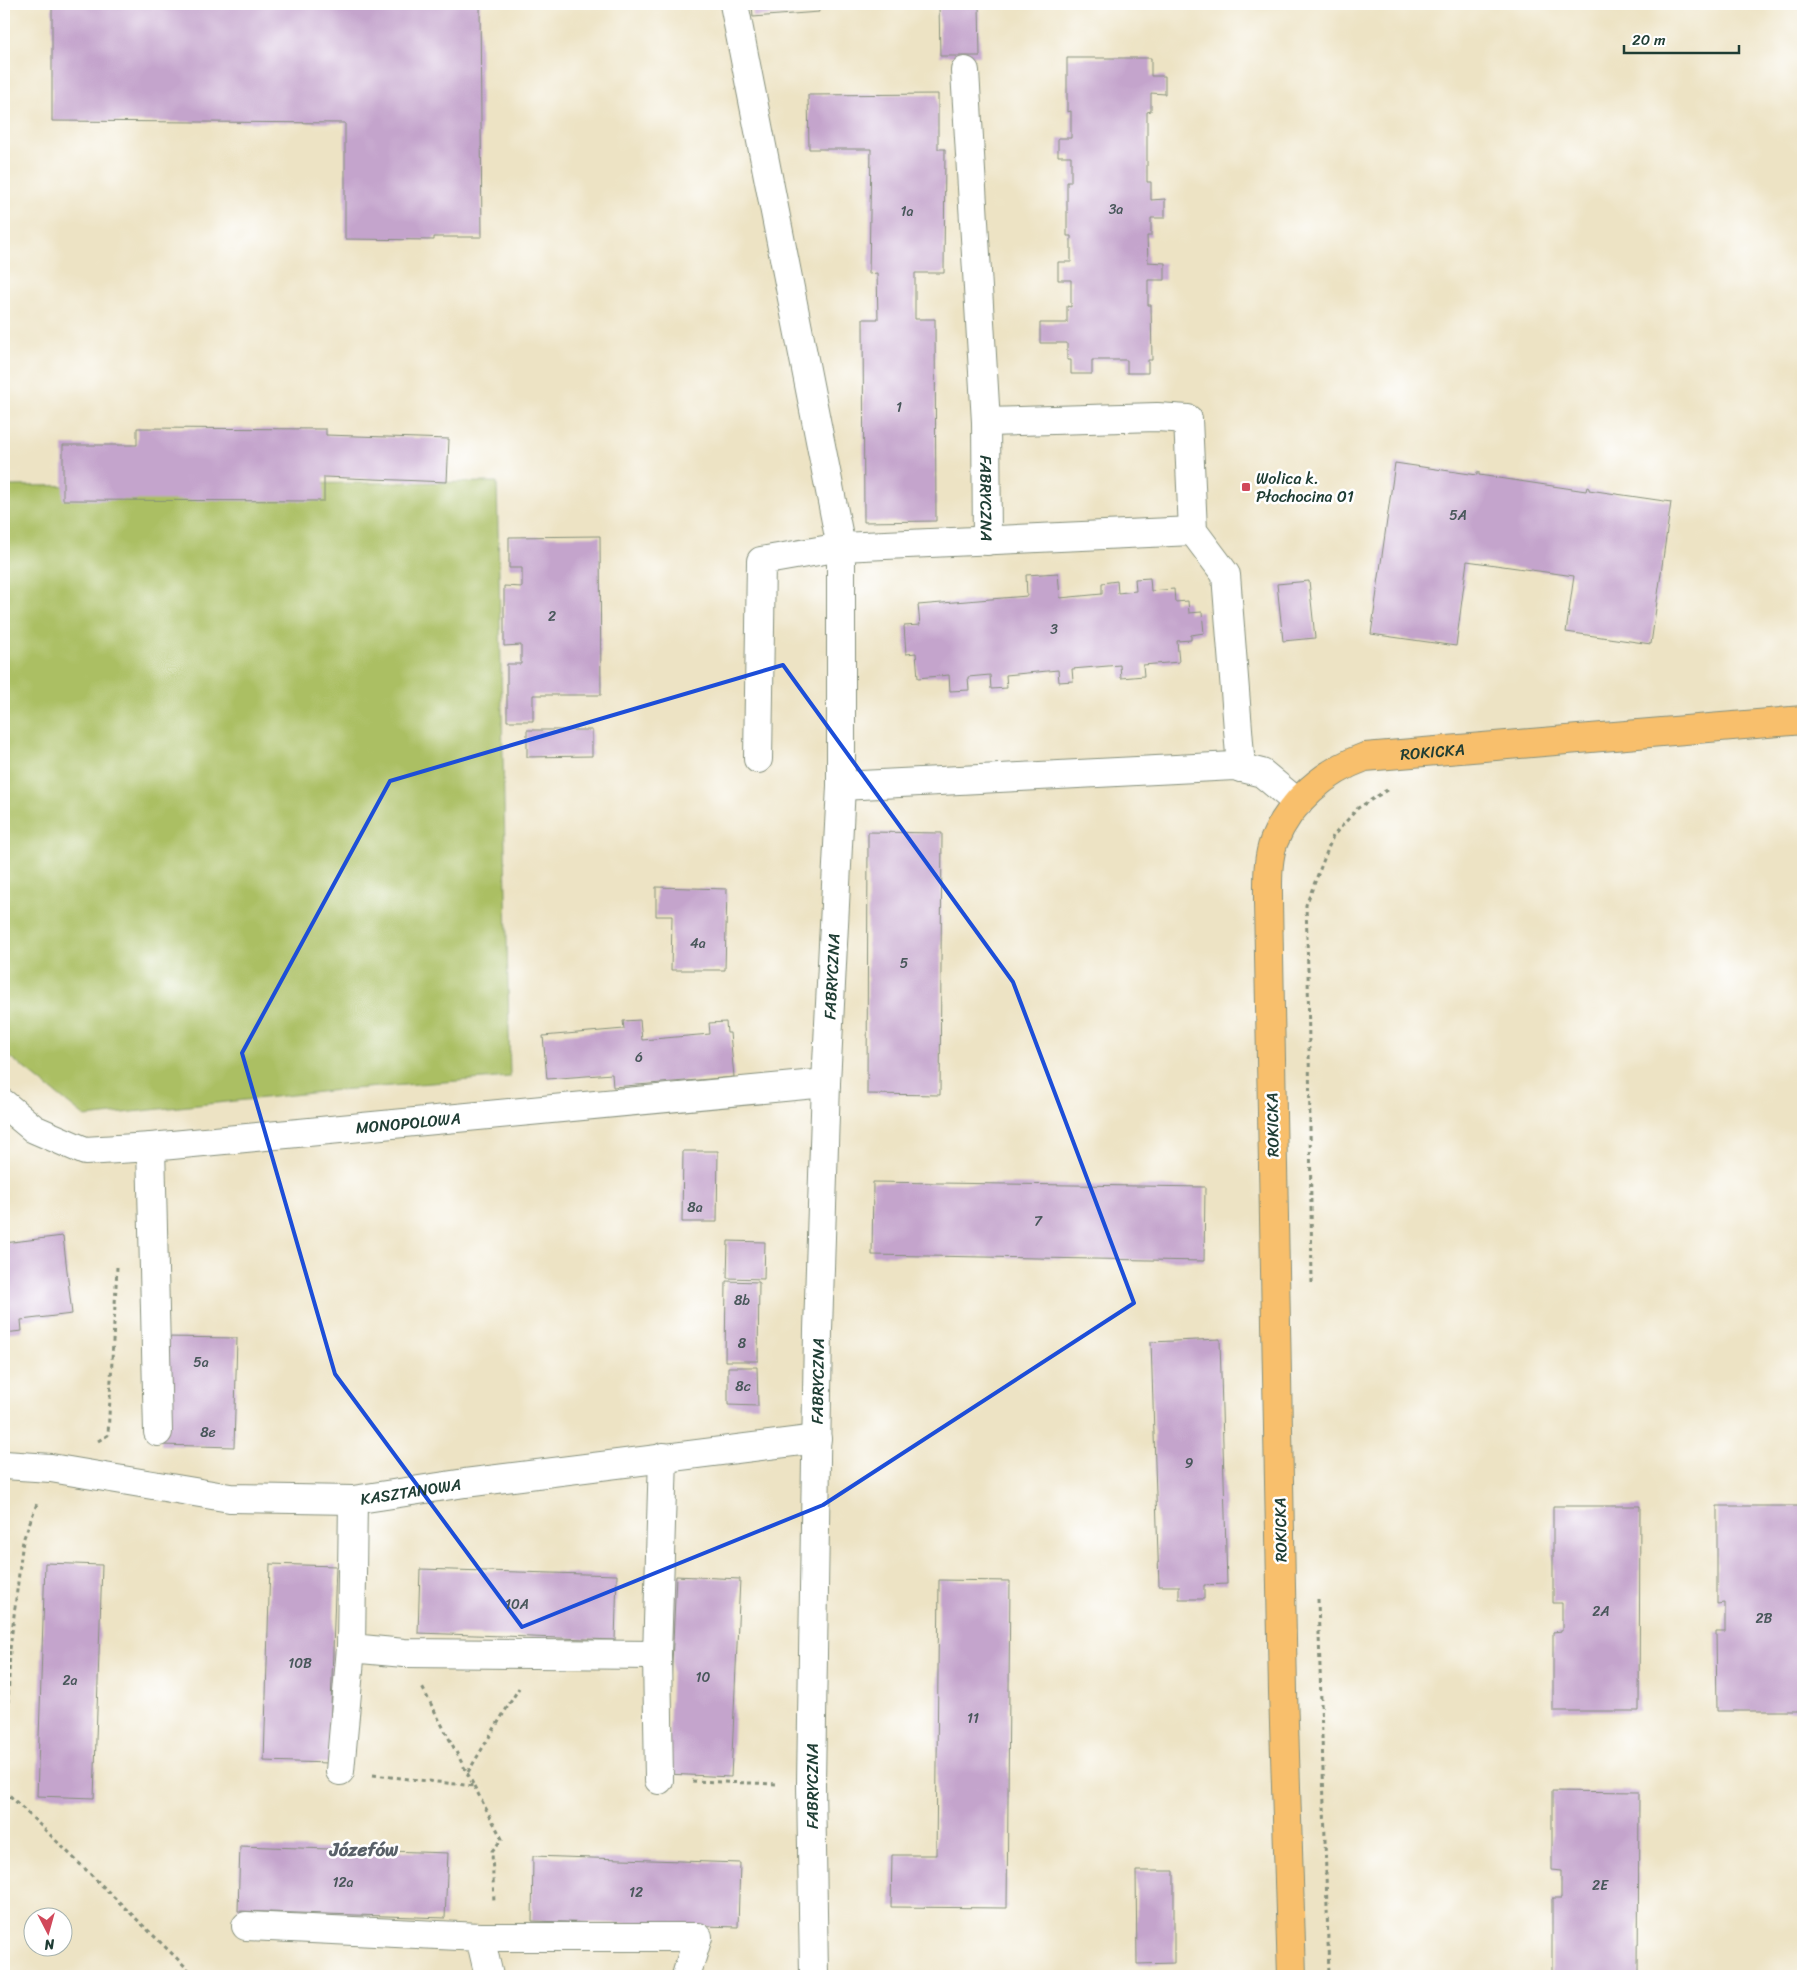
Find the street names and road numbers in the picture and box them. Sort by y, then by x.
street label: FABRYCZNA [971,455,1001,542]
street label: ROKICKA [1399,735,1466,769]
street label: FABRYCZNA [815,933,849,1020]
street label: ROKICKA [1257,1093,1288,1157]
street label: MONOPOLOWA [354,1104,462,1143]
street label: FABRYCZNA [803,1338,833,1424]
street label: KASZTANOWA [358,1470,463,1514]
street label: ROKICKA [1265,1498,1296,1562]
street label: FABRYCZNA [798,1743,827,1829]

